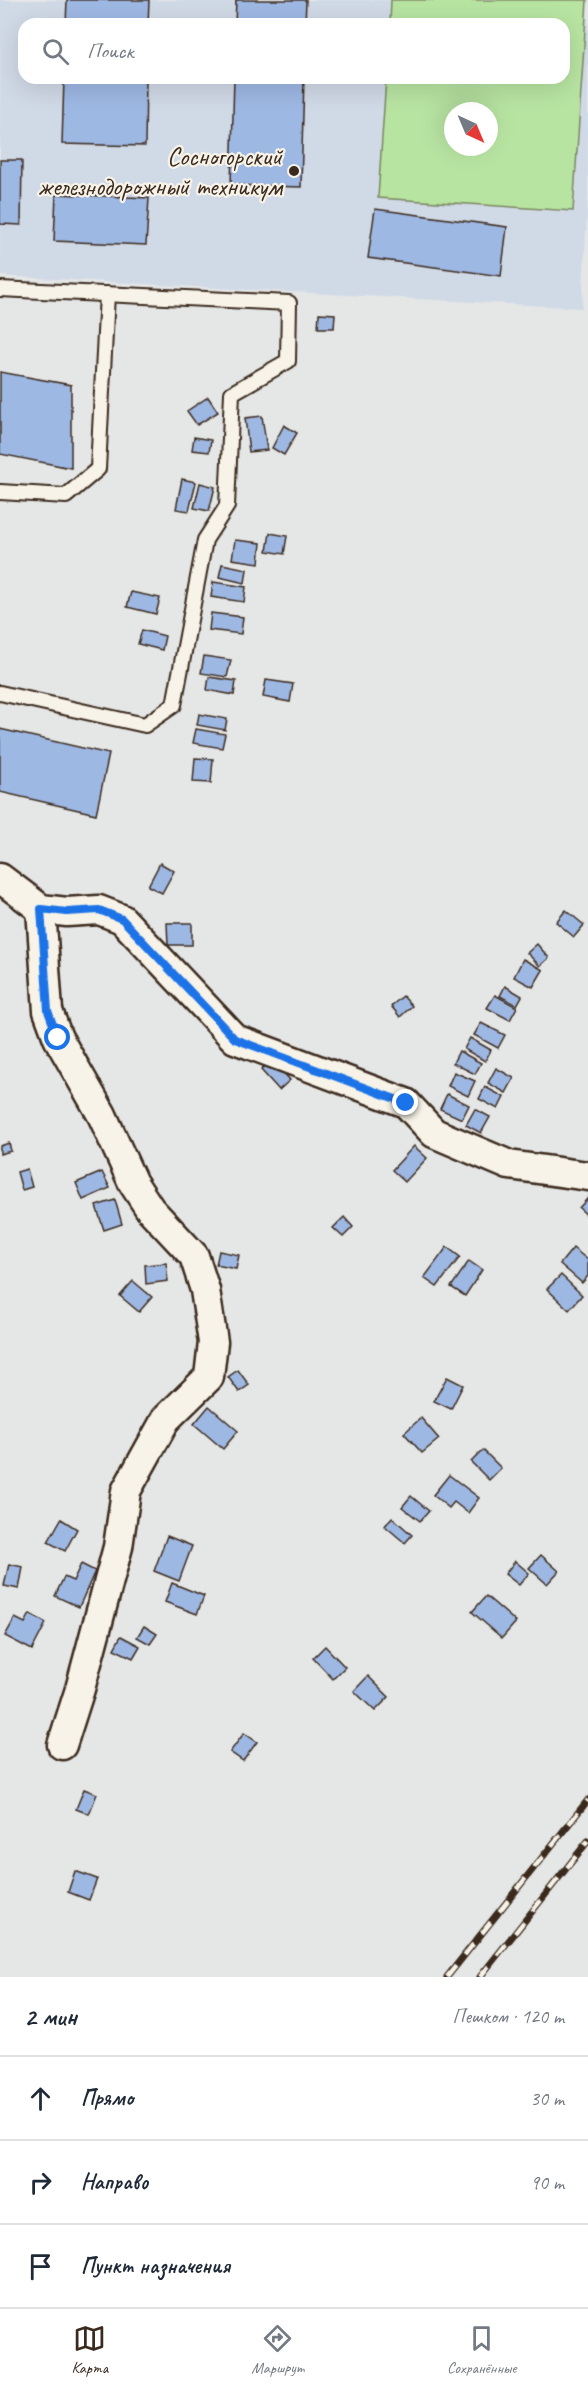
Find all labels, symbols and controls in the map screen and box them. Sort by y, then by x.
search box [18,18,570,84]
icon: search [39,35,72,68]
text: Поиск [87,37,133,65]
north arrow [444,102,498,156]
place label: Сосногорский железнодорожный техникум [38,140,284,203]
marker: Сосногорский железнодорожный техникум [287,164,301,178]
route start [44,1024,70,1050]
route end [392,1089,418,1115]
text: 2 мин [24,2000,77,2033]
text: Пешком · 120 m [452,2004,564,2029]
icon: ahead [24,2082,57,2115]
text: Прямо [81,2084,133,2112]
text: 30 m [530,2086,564,2111]
icon: right [24,2166,57,2199]
text: Направо [81,2168,148,2196]
text: 90 m [530,2170,564,2195]
icon: arrive [24,2250,57,2283]
text: Пункт назначения [81,2252,230,2280]
tab: Карта [72,2322,108,2378]
tab: Маршрут [251,2322,304,2378]
tab: Сохранённые [447,2322,516,2378]

